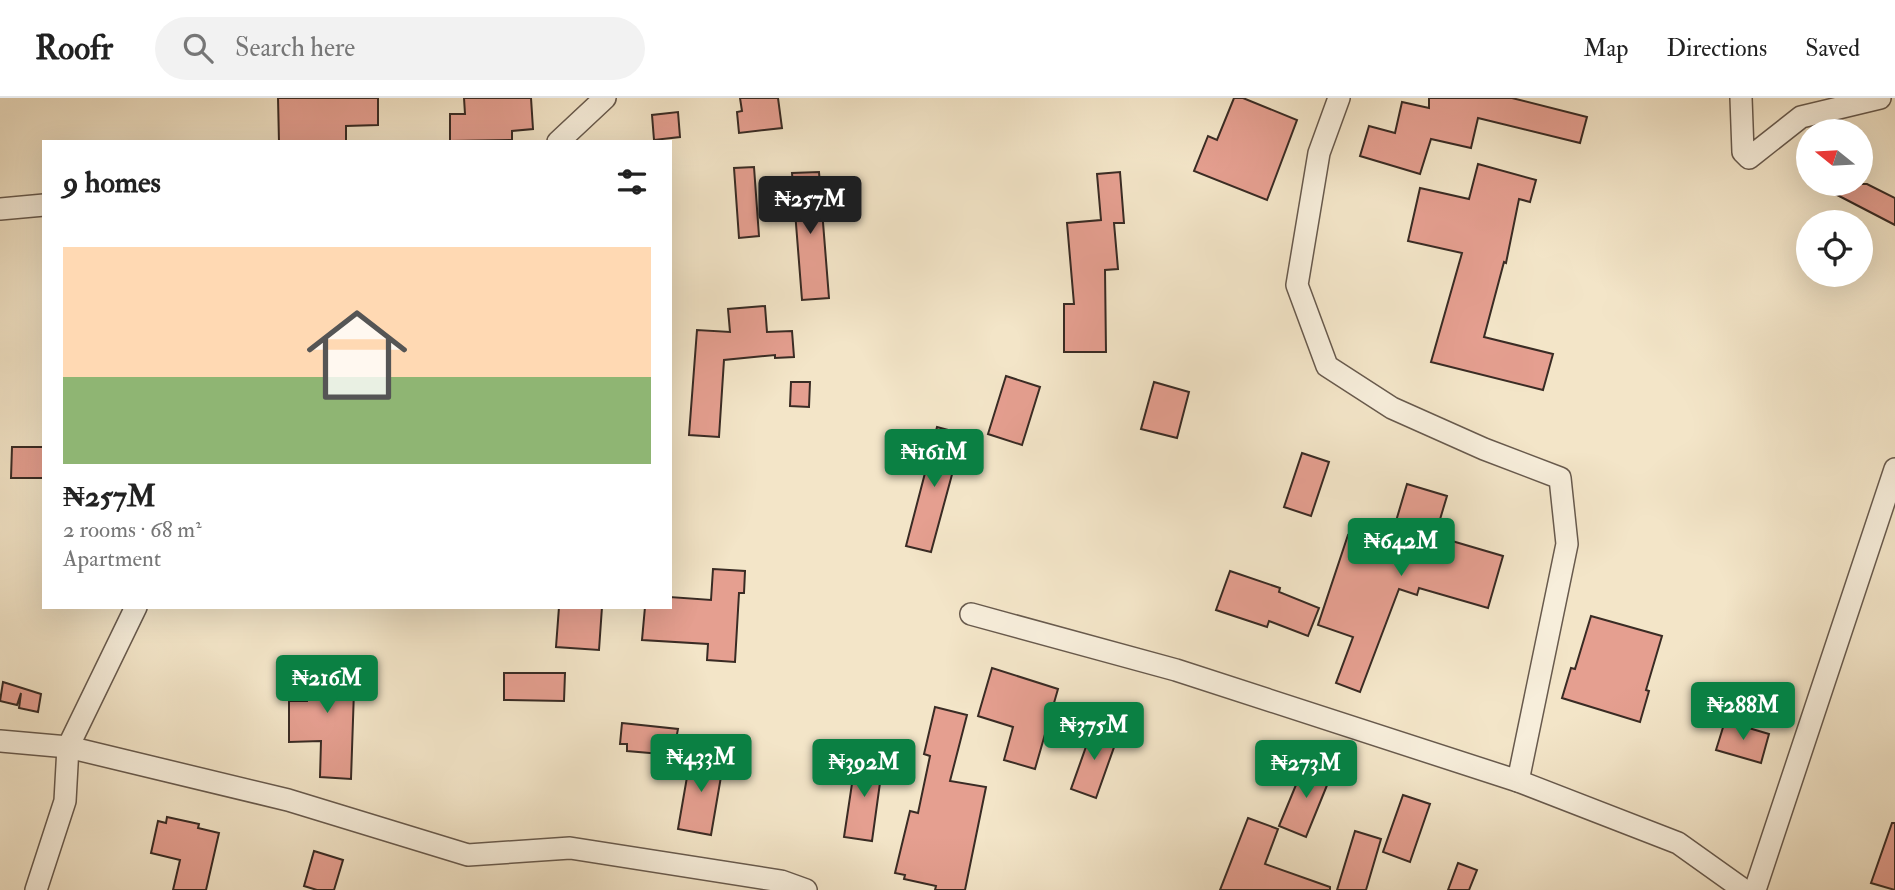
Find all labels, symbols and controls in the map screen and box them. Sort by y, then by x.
search box [155,17,645,80]
text: Roofr [35,28,113,69]
icon: search [179,29,217,67]
text: Search here [235,32,355,64]
text: Map [1583,33,1628,64]
text: Directions [1666,33,1767,64]
text: Saved [1805,33,1860,64]
north arrow [1796,119,1872,196]
map controls [1796,119,1873,287]
icon: filters [613,163,651,201]
text: 9 homes [63,164,161,201]
pin: ₦257M [761,176,859,236]
text: ₦257M [774,184,846,213]
button: locate [1796,210,1873,287]
icon: home [294,292,420,418]
pin: ₦161M [885,430,983,489]
text: ₦161M [901,437,967,466]
text: ₦257M [63,478,156,515]
text: 2 rooms · 68 m² [63,515,202,544]
pin: ₦642M [1352,518,1450,578]
text: ₦642M [1364,526,1438,555]
text: Apartment [63,544,161,573]
pin: ₦216M [278,656,376,715]
text: ₦216M [292,663,362,692]
pin: ₦288M [1694,682,1792,742]
text: ₦288M [1707,690,1779,719]
pin: ₦375M [1045,702,1143,762]
text: ₦375M [1060,710,1128,739]
pin: ₦433M [652,734,750,794]
pin: ₦392M [815,740,913,799]
pin: ₦273M [1257,740,1355,800]
text: ₦433M [667,742,735,771]
text: ₦392M [828,747,900,776]
text: ₦273M [1271,748,1341,777]

